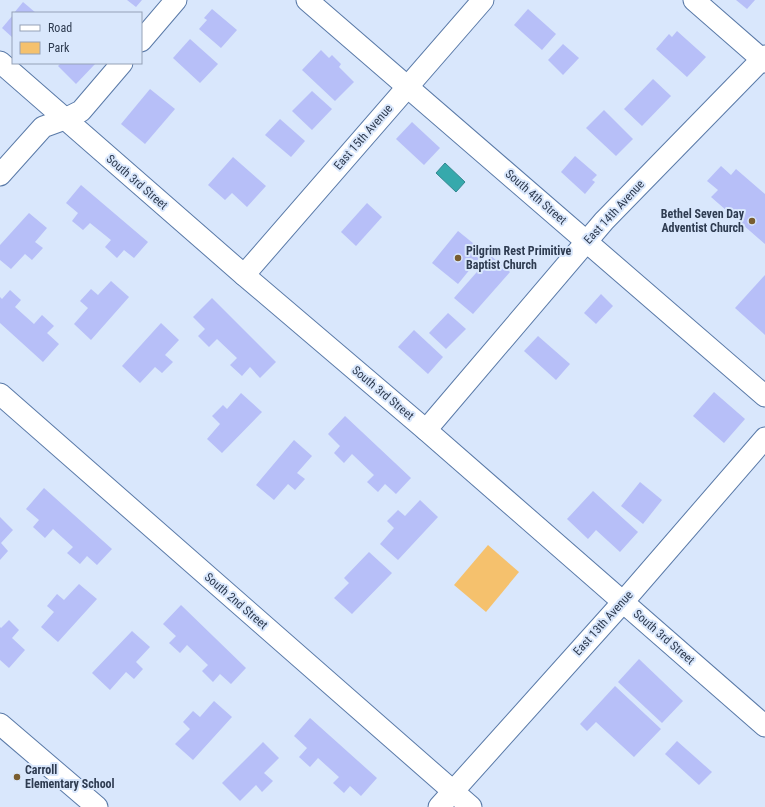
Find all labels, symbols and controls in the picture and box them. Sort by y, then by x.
legend [12,12,142,64]
text: Road [48,21,72,35]
text: Park [48,41,70,55]
street label: East 15th Avenue [331,101,395,173]
street label: South 3rd Street [104,152,171,213]
street label: South 4th Street [503,167,570,228]
street label: East 14th Avenue [581,177,647,247]
place label: Bethel Seven Day Adventist Church [661,207,745,235]
marker: Bethel Seven Day Adventist Church [747,216,757,226]
place label: Pilgrim Rest Primitive Baptist Church [466,244,572,272]
marker: Pilgrim Rest Primitive Baptist Church [453,253,463,263]
street label: South 3rd Street [349,363,417,423]
street label: South 2nd Street [202,570,271,632]
street label: East 13th Avenue [570,588,636,658]
street label: South 3rd Street [631,607,698,668]
place label: Carroll Elementary School [25,763,115,791]
marker: Carroll Elementary School [12,772,22,782]

